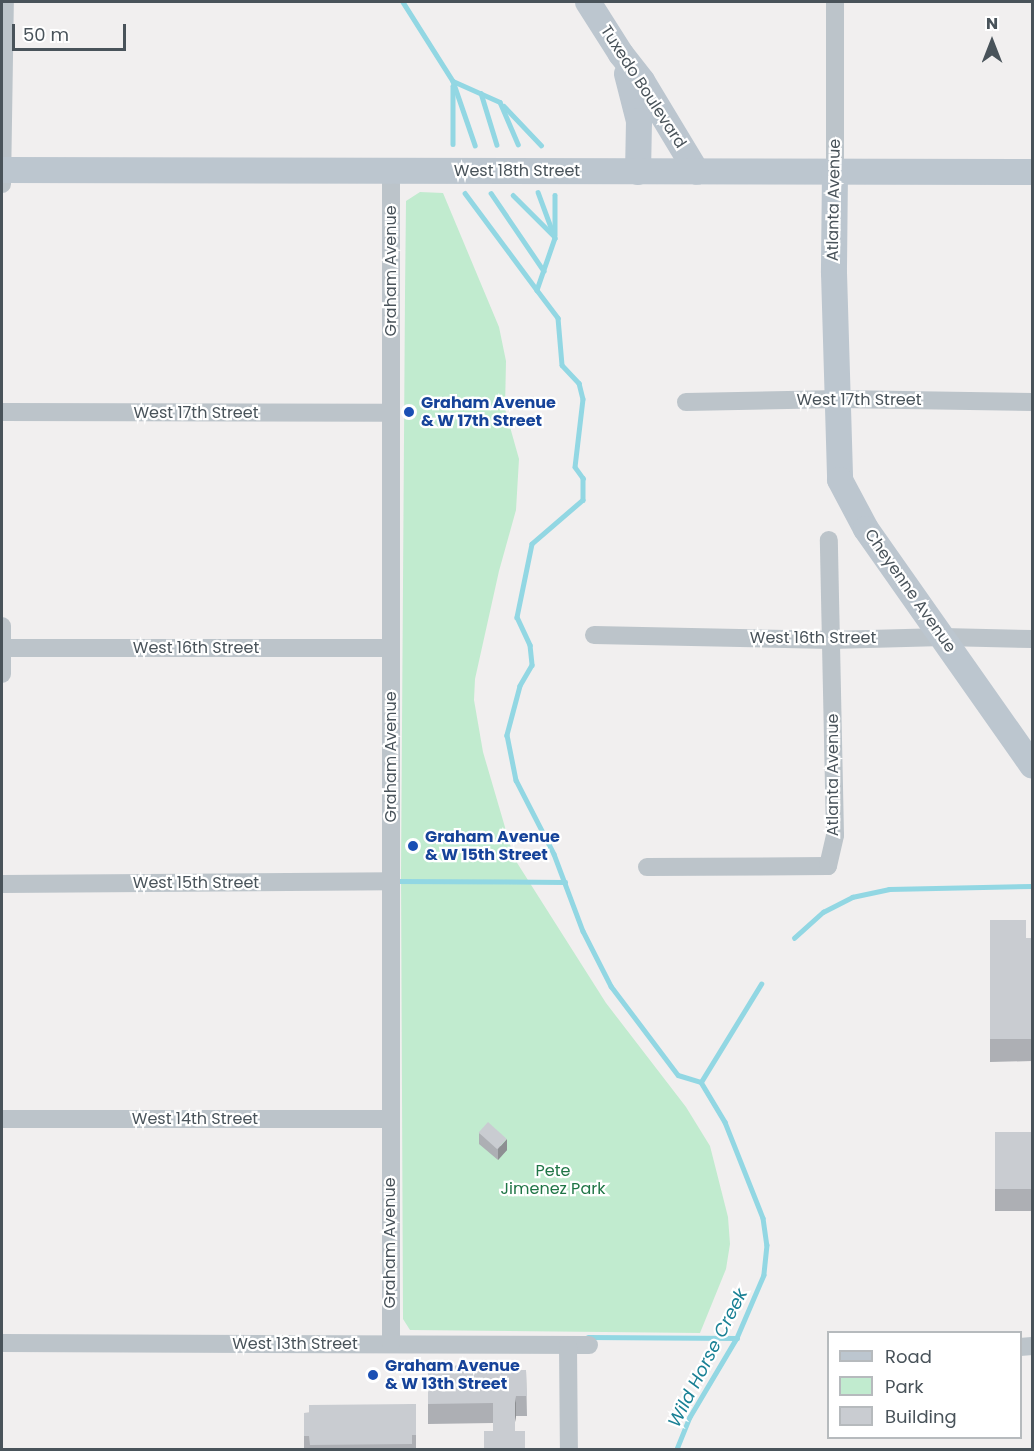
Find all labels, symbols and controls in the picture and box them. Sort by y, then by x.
scale bar [15,12,129,50]
north arrow [962,12,1022,72]
text: N [986,12,998,35]
text: 50 m [23,22,69,47]
street label: Tuxedo Boulevard [596,22,690,152]
street label: Atlanta Avenue [823,139,845,261]
street label: West 18th Street [454,161,580,181]
street label: Graham Avenue [381,205,401,337]
street label: West 17th Street [796,390,922,410]
place label: Graham Avenue & W 17th Street [421,393,556,431]
street label: West 17th Street [133,403,259,423]
marker: Graham Avenue & W 17th Street [402,405,416,419]
street label: Cheyenne Avenue [860,526,960,656]
street label: West 16th Street [750,628,876,648]
street label: West 16th Street [133,638,259,658]
street label: Graham Avenue [381,691,401,823]
street label: Atlanta Avenue [823,714,843,836]
place label: Graham Avenue & W 15th Street [425,827,560,865]
marker: Graham Avenue & W 15th Street [406,839,420,853]
street label: West 15th Street [133,873,259,893]
street label: West 14th Street [132,1109,258,1129]
park label: Pete Jimenez Park [501,1161,605,1199]
street label: Graham Avenue [380,1177,400,1309]
water label: Wild Horse Creek [664,1285,752,1431]
legend [827,1331,1022,1439]
street label: West 13th Street [232,1334,358,1354]
text: Road [885,1344,932,1369]
place label: Graham Avenue & W 13th Street [385,1356,520,1394]
marker: Graham Avenue & W 13th Street [366,1368,380,1382]
text: Park [885,1374,924,1399]
text: Building [885,1404,957,1429]

